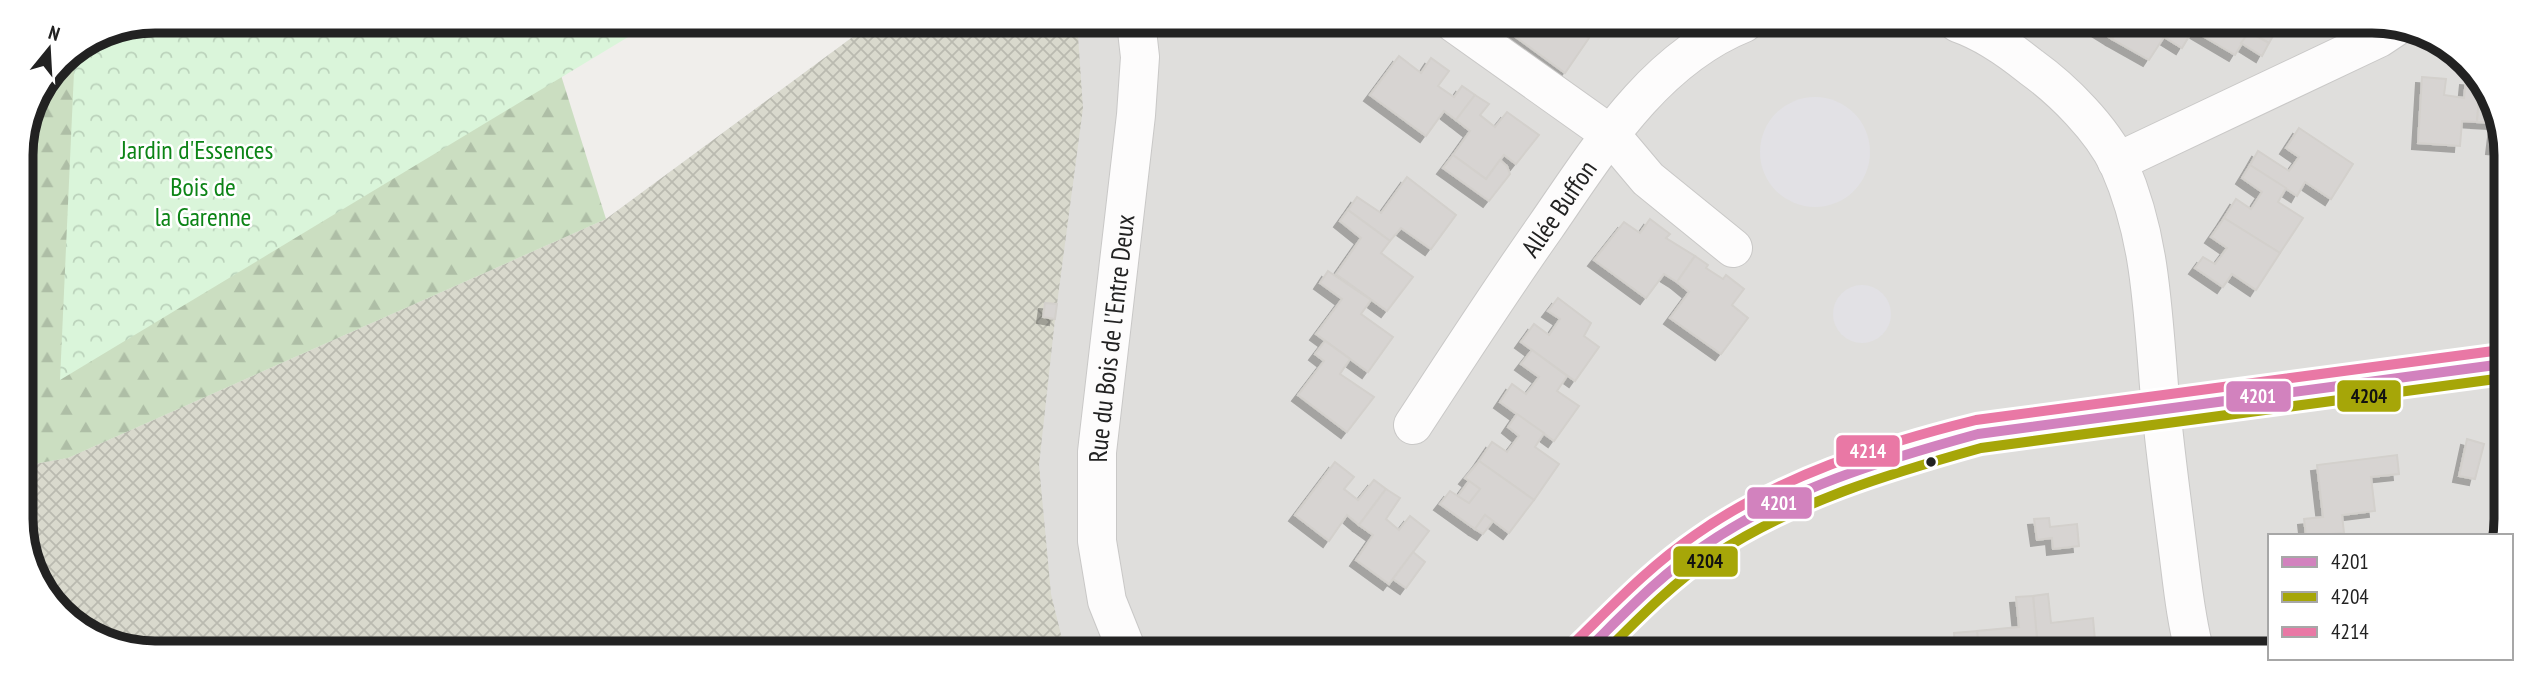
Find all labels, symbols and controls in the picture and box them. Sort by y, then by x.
north arrow [14,14,84,84]
text: N [46,20,63,46]
park label: Jardin d'Essences [120,133,273,166]
street label: Allée Buffon [1513,153,1603,263]
park label: Bois de la Garenne [155,170,251,233]
street label: Rue du Bois de l'Entre Deux [1081,212,1141,462]
line badge: 4204 [2336,379,2402,413]
line badge: 4201 [2225,380,2292,413]
text: 4201 [2240,384,2276,408]
text: 4204 [2351,384,2387,408]
line badge: 4214 [1835,434,1901,468]
text: 4214 [1850,439,1886,463]
unlabelled marker [1924,455,1938,469]
line badge: 4201 [1746,486,1813,520]
text: 4201 [1761,491,1797,515]
legend [2268,534,2513,660]
line badge: 4204 [1672,545,1739,578]
text: 4201 [2331,548,2369,575]
text: 4204 [1687,549,1723,573]
text: 4204 [2331,583,2369,610]
text: 4214 [2331,618,2369,645]

